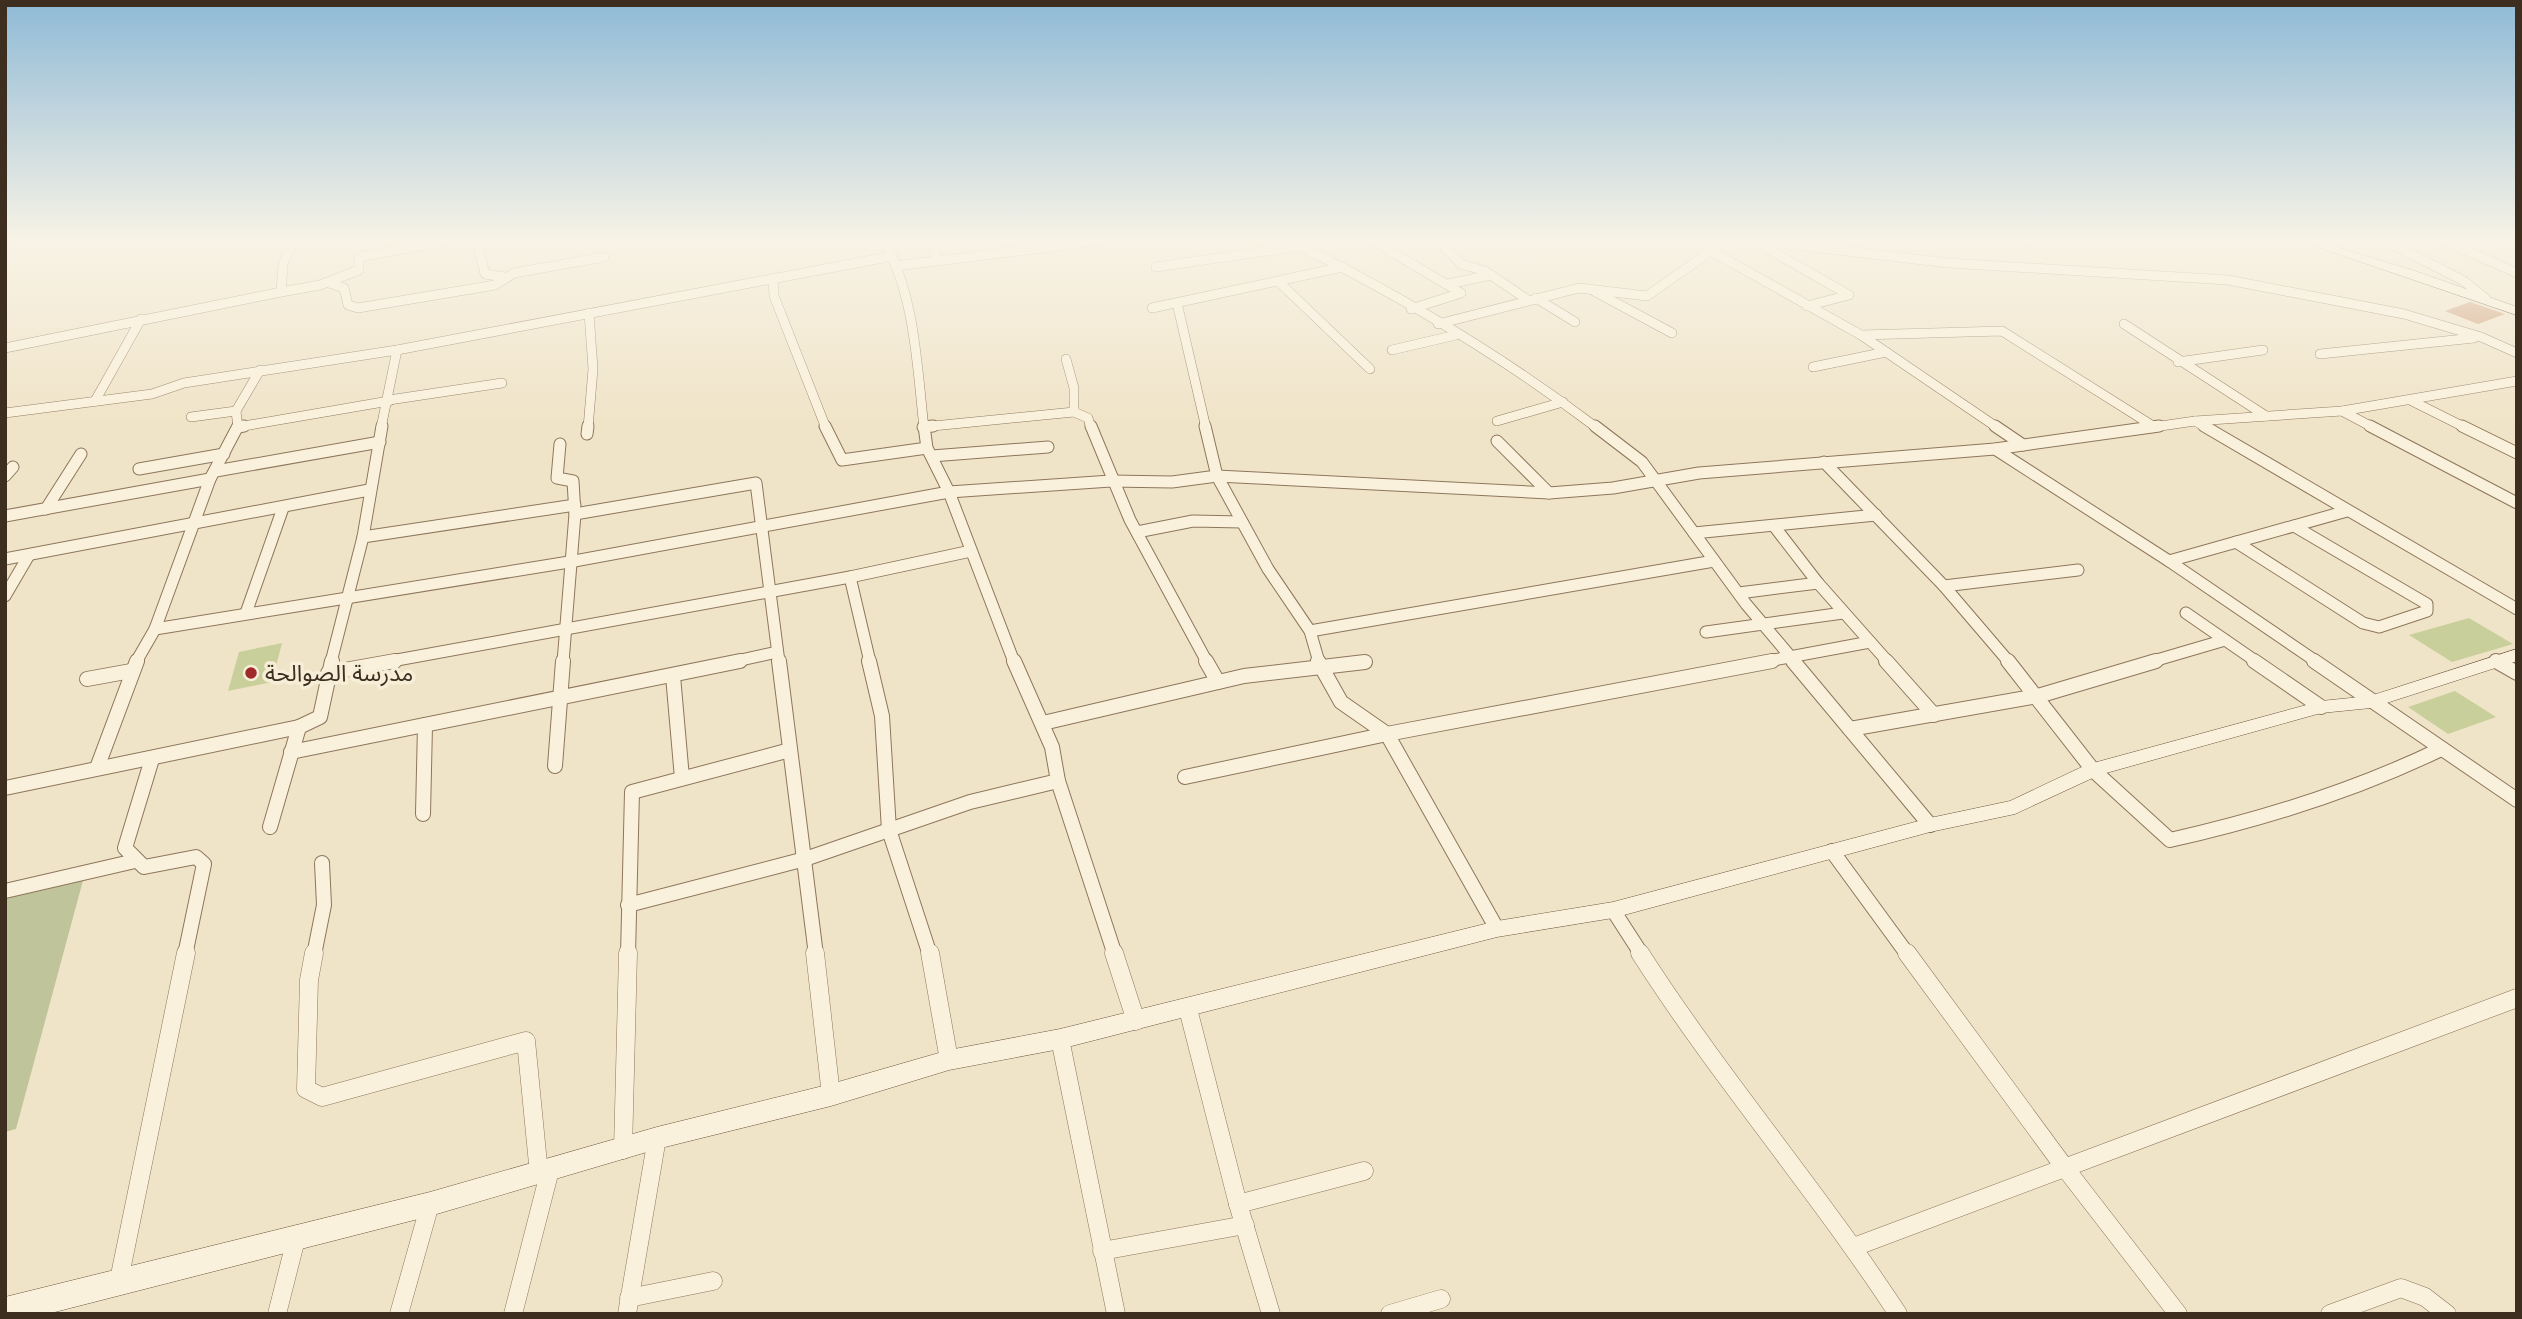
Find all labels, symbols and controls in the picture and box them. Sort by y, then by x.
place label: مدرسة الصوالحة [265,657,413,692]
marker: مدرسة الصوالحة [243,665,259,681]

